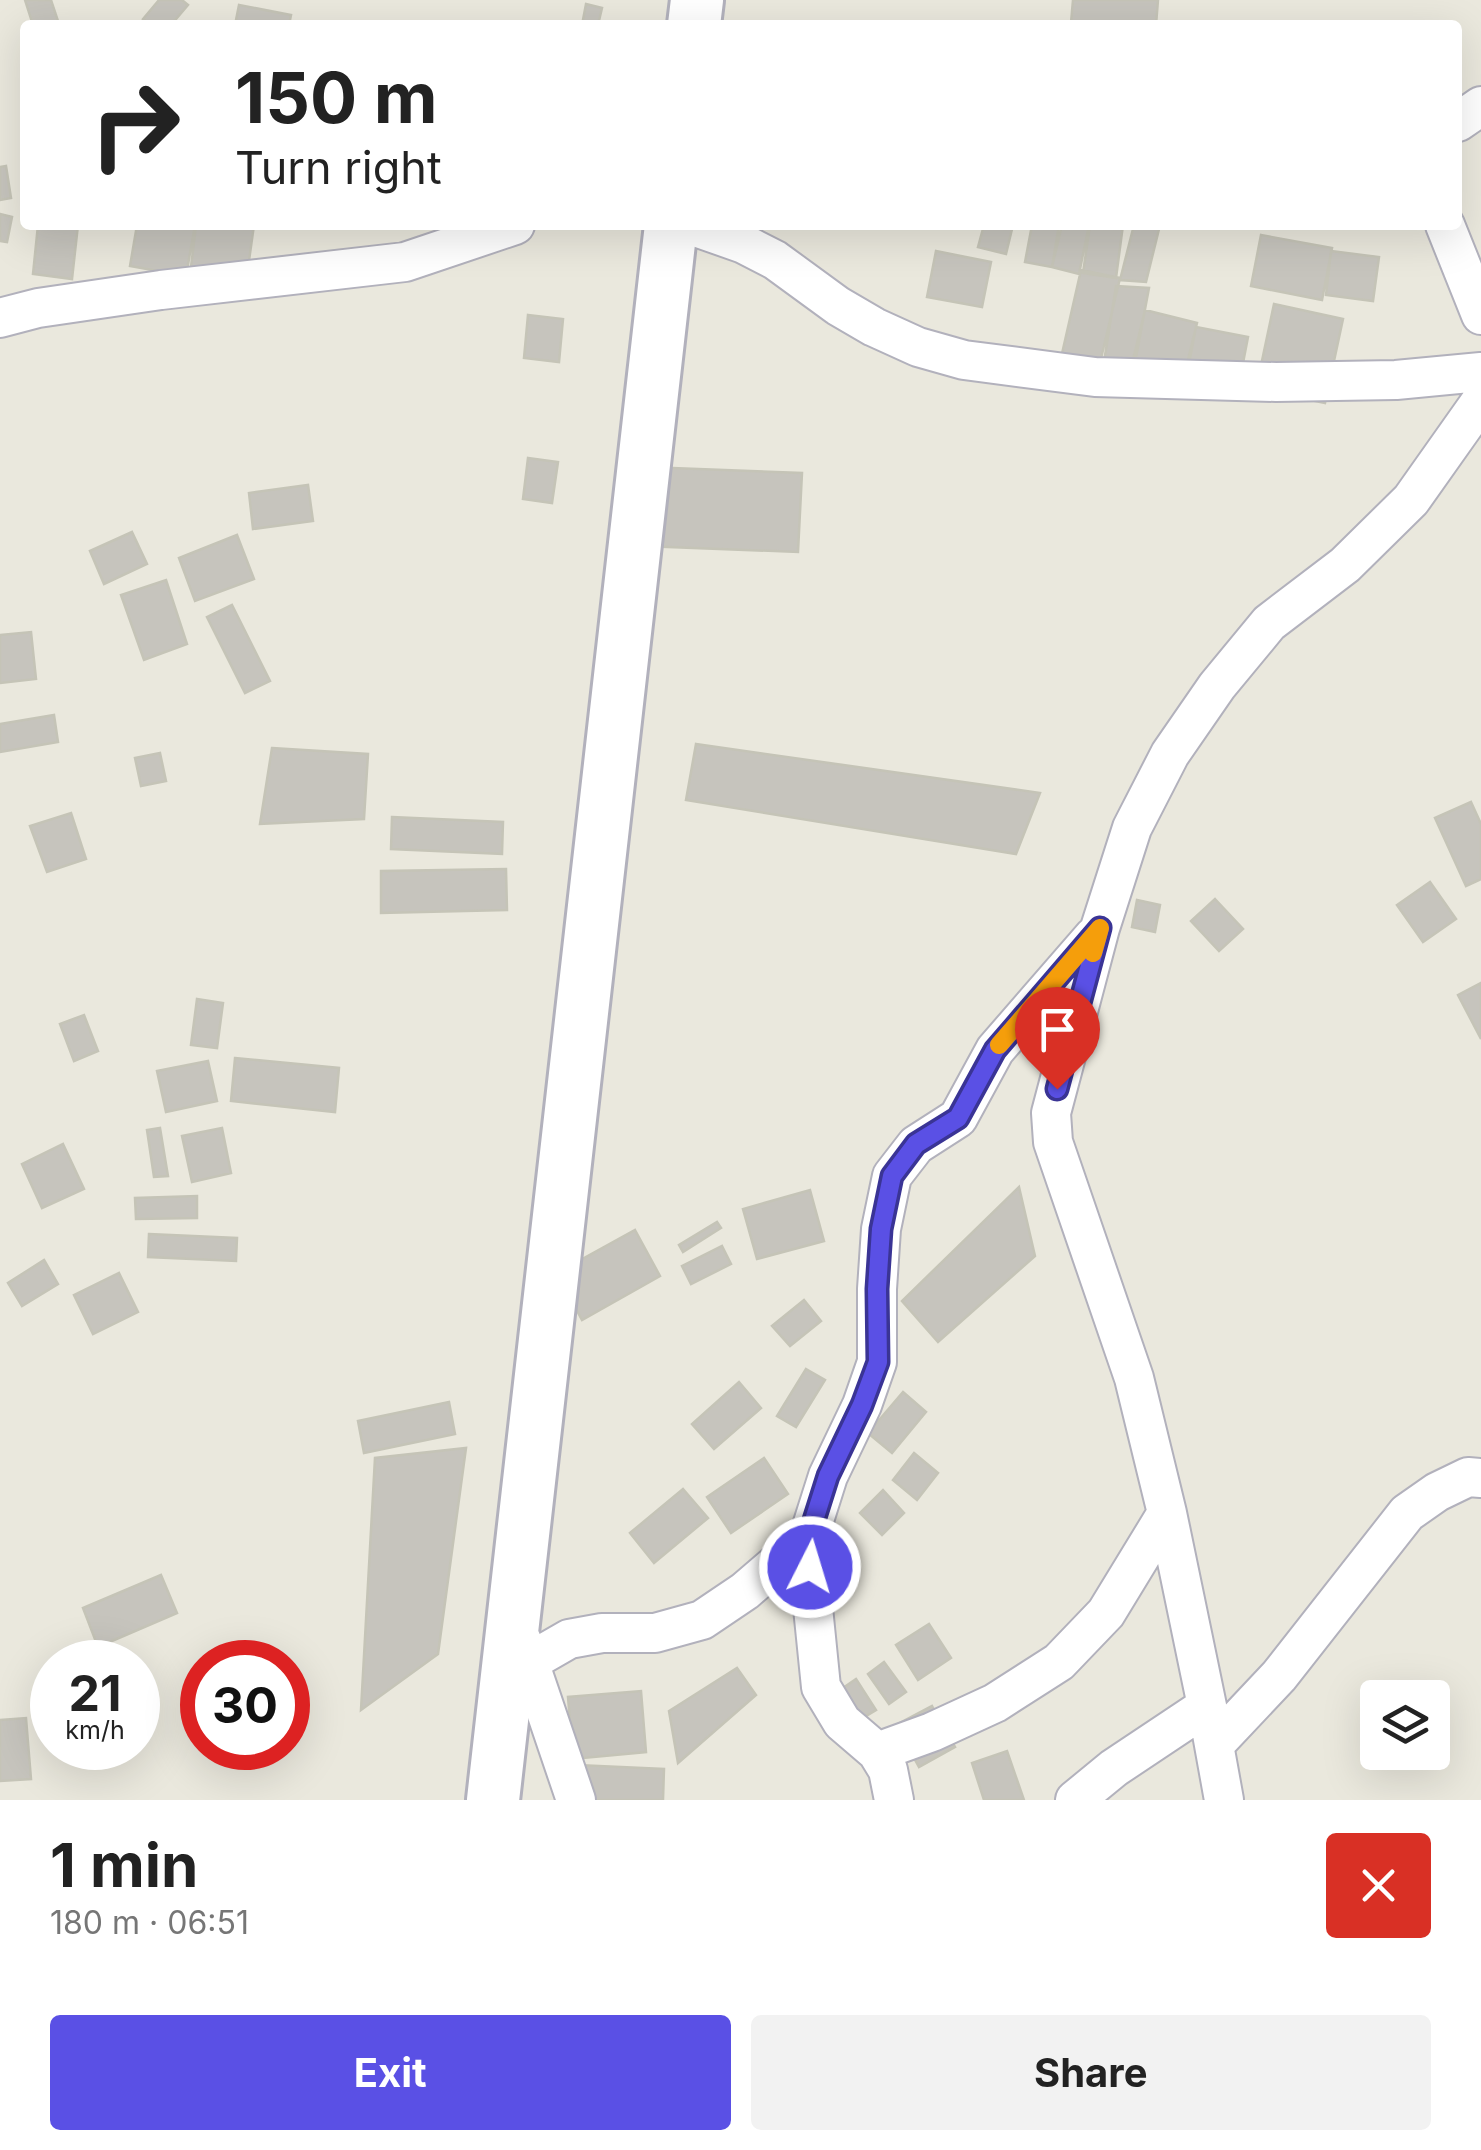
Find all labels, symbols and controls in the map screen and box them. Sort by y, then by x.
text: 150 m [235,55,438,140]
icon: right [70,60,200,190]
text: Turn right [235,140,442,195]
pin [1015,987,1100,1090]
icon: arrive [1030,1002,1085,1057]
position arrow [758,1515,862,1619]
speed limit sign: 30 [180,1640,310,1770]
text: 21 [68,1663,122,1723]
map controls [1360,1680,1450,1770]
button: layers [1360,1680,1450,1770]
text: km/h [65,1715,125,1745]
text: 1 min [50,1829,198,1901]
button: close [1326,1833,1431,1938]
text: 180 m · 06:51 [50,1903,249,1942]
button: Exit [50,2015,731,2130]
button: Share [751,2015,1431,2130]

